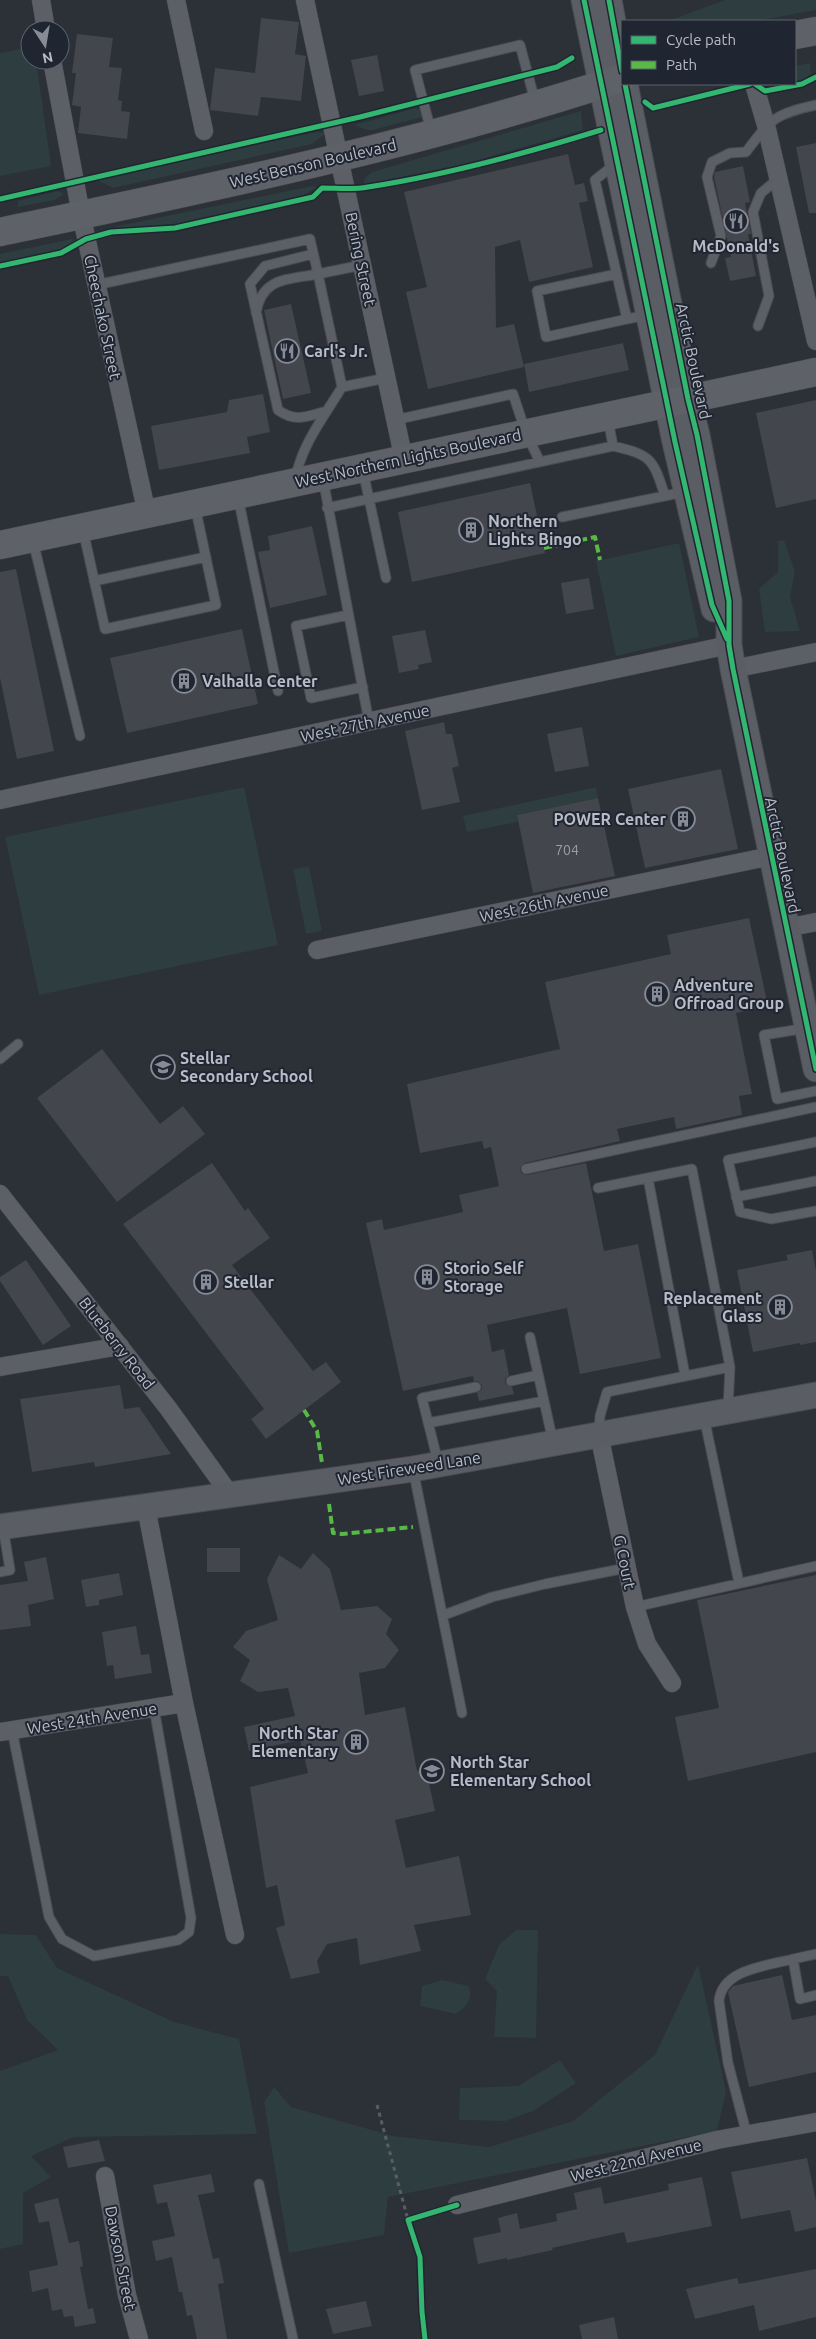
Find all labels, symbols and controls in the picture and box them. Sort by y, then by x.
north arrow [20,20,70,70]
legend [621,20,796,85]
text: Cycle path [666,31,736,48]
text: N [41,49,54,67]
text: Path [666,56,697,73]
street label: West Benson Boulevard [228,135,398,191]
restaurant icon: McDonald's [723,208,749,234]
street label: Bering Street [342,210,380,308]
place label: McDonald's [692,237,780,255]
street label: Cheechako Street [81,253,125,382]
street label: Arctic Boulevard [673,301,715,421]
restaurant icon: Carl's Jr. [274,338,300,364]
place label: Carl's Jr. [304,342,368,360]
street label: West Northern Lights Boulevard [293,425,523,491]
place label: Northern Lights Bingo [488,512,582,548]
building icon: Northern Lights Bingo [458,517,484,543]
building icon: Valhalla Center [171,668,197,694]
place label: Valhalla Center [202,672,318,690]
street label: West 27th Avenue [299,701,431,745]
street label: Arctic Boulevard [762,795,804,915]
building icon: POWER Center [670,806,696,832]
place label: POWER Center [553,810,666,828]
house number: 704 [555,842,579,858]
street label: West 26th Avenue [478,881,610,925]
place label: Adventure Offroad Group [674,976,784,1012]
building icon: Adventure Offroad Group [644,981,670,1007]
place label: Stellar Secondary School [180,1049,313,1085]
school or university icon: Stellar Secondary School [150,1054,176,1080]
place label: Storio Self Storage [444,1259,524,1295]
building icon: Storio Self Storage [414,1264,440,1290]
building icon: Stellar [193,1269,219,1295]
place label: Stellar [224,1273,275,1291]
place label: Replacement Glass [663,1289,762,1325]
street label: Blueberry Road [76,1294,158,1392]
building icon: Replacement Glass [767,1294,793,1320]
street label: West Fireweed Lane [336,1448,482,1488]
street label: G Court [610,1533,640,1591]
street label: West 24th Avenue [26,1699,158,1737]
place label: North Star Elementary [251,1724,338,1760]
building icon: North Star Elementary [343,1729,369,1755]
place label: North Star Elementary School [450,1753,591,1789]
school or university icon: North Star Elementary School [419,1758,445,1784]
street label: West 22nd Avenue [569,2135,703,2185]
street label: Dawson Street [102,2204,140,2312]

